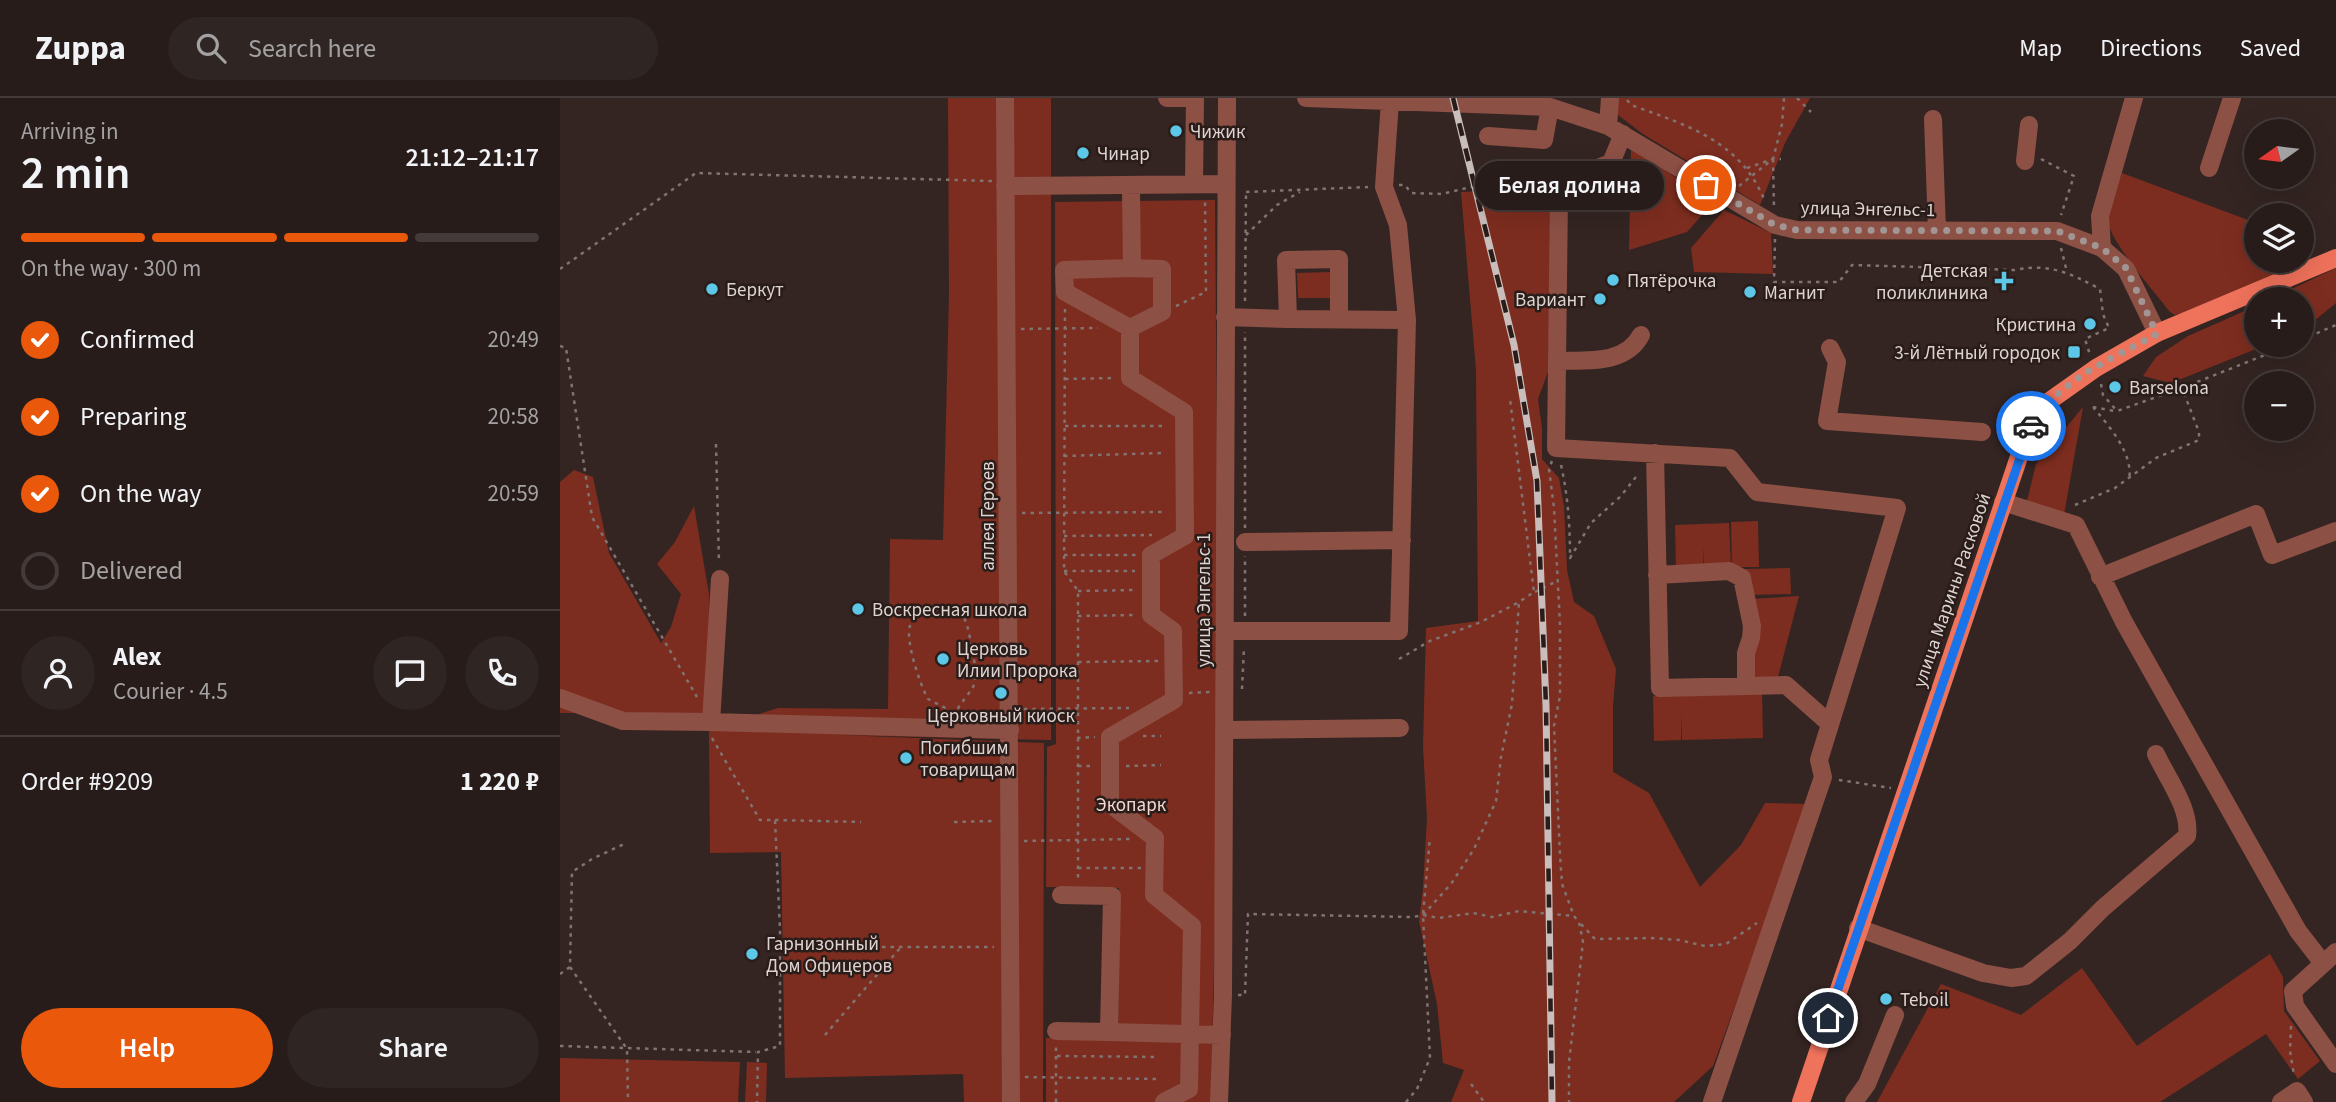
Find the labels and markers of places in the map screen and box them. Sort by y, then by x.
place label: Чижик [1190,119,1246,146]
marker: Чижик [1168,123,1184,139]
place label: Чинар [1097,141,1150,168]
marker: Чинар [1075,145,1091,161]
pin [1676,155,1736,215]
callout: Белая долина [1475,160,1664,210]
place label: Детская поликлиника [1876,258,1988,307]
place label: Пятёрочка [1627,268,1716,295]
marker: Детская поликлиника [1994,271,2014,291]
marker: Пятёрочка [1605,272,1621,288]
place label: Беркут [726,277,784,304]
place label: Магнит [1764,280,1826,307]
marker: Беркут [704,281,720,297]
marker: Магнит [1742,284,1758,300]
place label: Вариант [1515,287,1586,314]
marker: Вариант [1592,291,1608,307]
place label: Кристина [1996,312,2076,339]
marker: Кристина [2082,316,2098,332]
place label: 3-й Лётный городок [1894,340,2061,367]
marker: 3-й Лётный городок [2066,344,2082,360]
place label: Barselona [2129,375,2209,402]
marker: Barselona [2107,379,2123,395]
place label: Воскресная школа [872,597,1027,624]
marker: Воскресная школа [850,601,866,617]
place label: Церковь Илии Пророка [957,636,1078,685]
marker: Церковь Илии Пророка [935,651,951,667]
marker: Церковный киоск [993,685,1009,701]
place label: Церковный киоск [927,703,1076,730]
place label: Погибшим товарищам [920,735,1015,784]
marker: Погибшим товарищам [898,750,914,766]
place label: Гарнизонный Дом Офицеров [766,931,892,980]
marker: Гарнизонный Дом Офицеров [744,946,760,962]
place label: Teboil [1900,987,1949,1014]
pin [1798,988,1858,1048]
marker: Teboil [1878,991,1894,1007]

